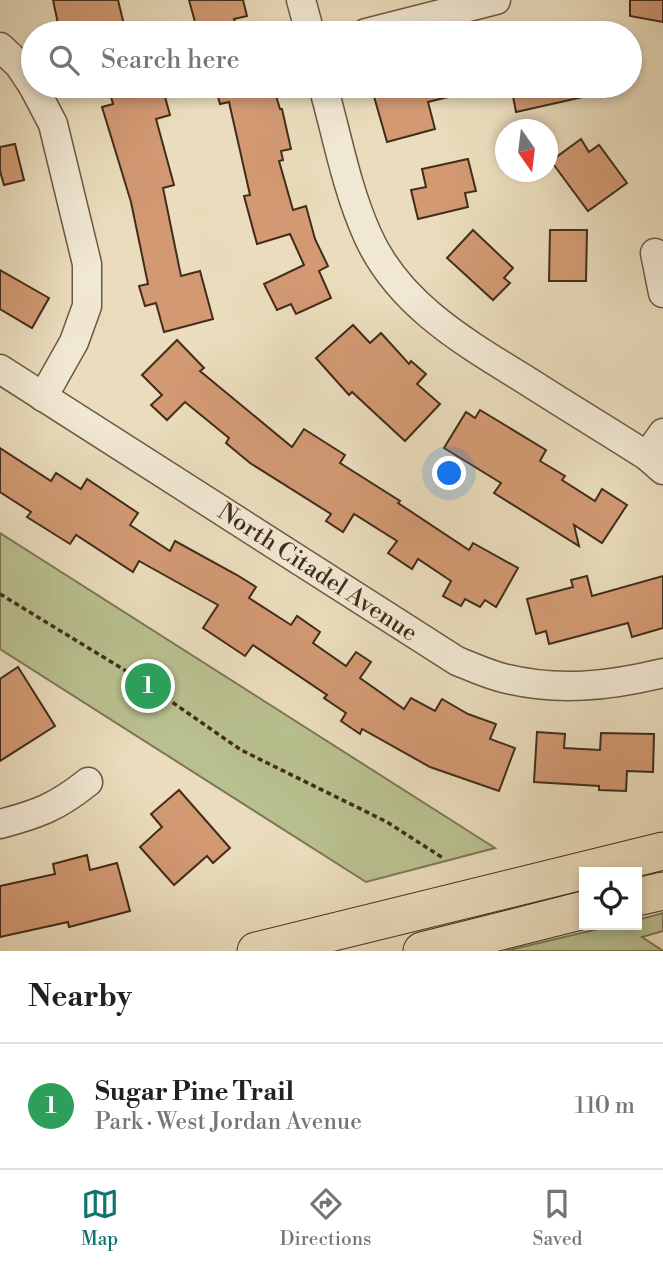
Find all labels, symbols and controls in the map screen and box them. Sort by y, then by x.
search box [21,21,642,98]
icon: search [45,41,83,79]
text: Search here [101,44,240,76]
north arrow [495,119,558,182]
your location [432,456,466,490]
street label: North Citadel Avenue [212,497,423,649]
pin: 1 [125,660,171,712]
map controls [579,867,642,930]
button: locate [579,867,642,930]
text: Nearby [28,978,132,1016]
text: Sugar Pine Trail [95,1076,294,1108]
text: 1 [45,1092,57,1120]
text: 110 m [575,1092,635,1120]
text: Park · West Jordan Avenue [95,1108,362,1136]
tab: Map [81,1185,119,1251]
tab: Directions [280,1185,371,1251]
tab: Saved [533,1185,582,1251]

